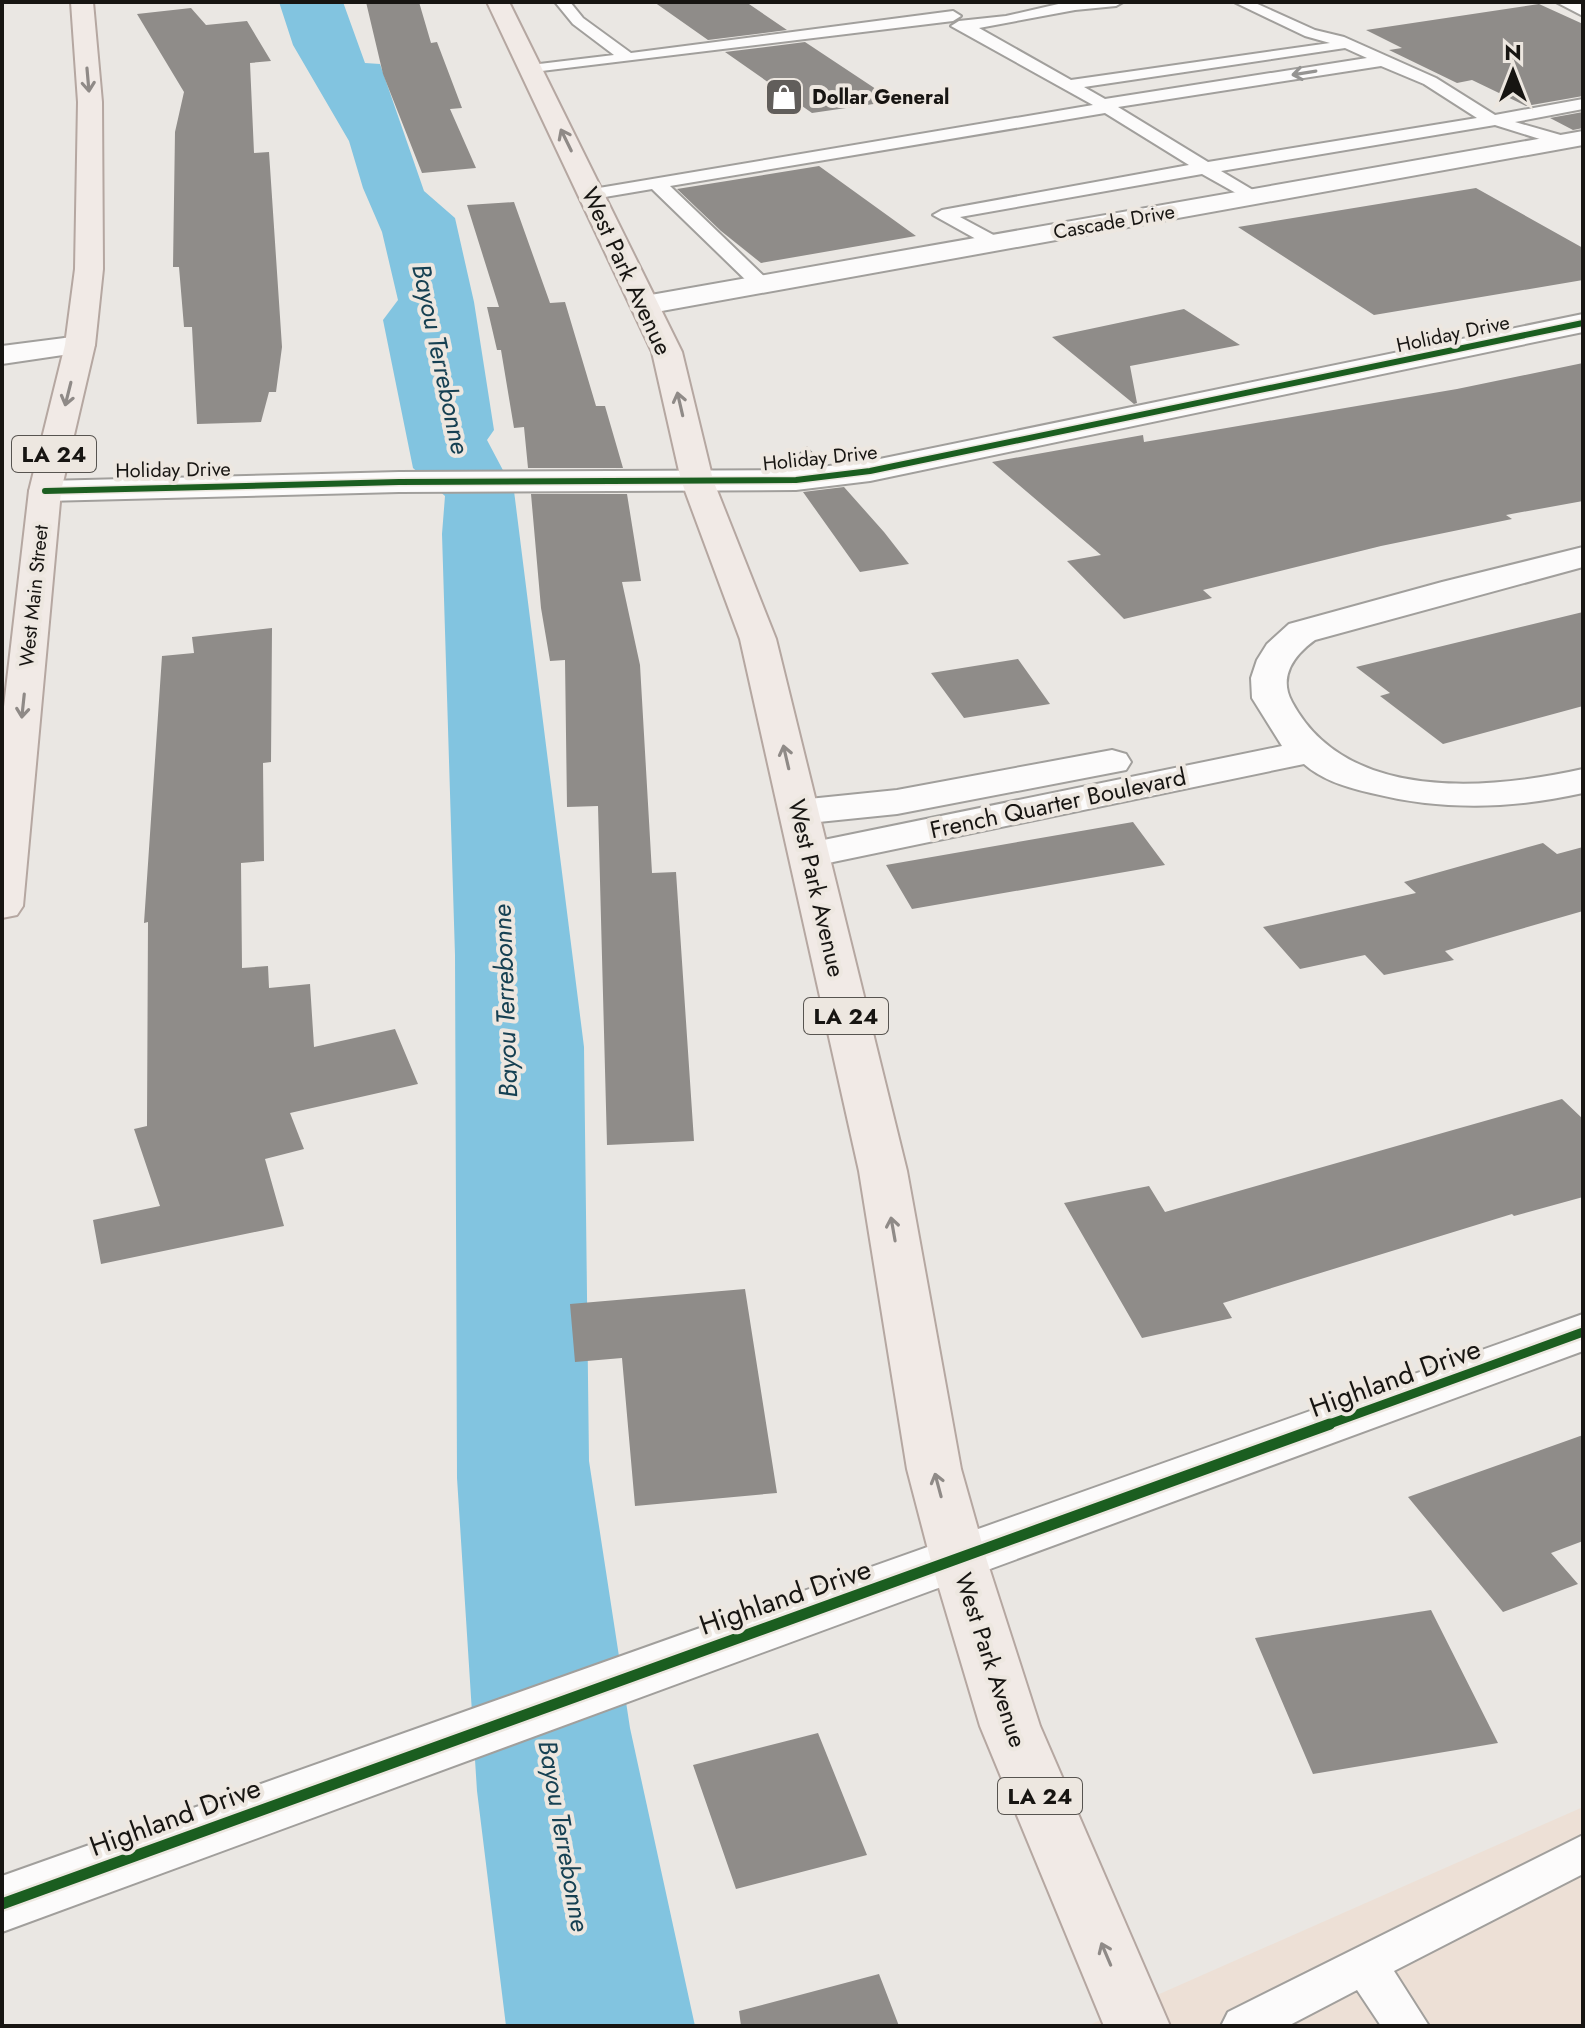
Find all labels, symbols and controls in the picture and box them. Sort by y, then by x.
north arrow [1473,32,1553,112]
text: N [1504,36,1522,68]
one-way arrow [81,66,96,93]
one-way arrow [1292,66,1317,81]
shop icon: Dollar General [763,76,805,118]
place label: Dollar General [812,83,949,112]
one-way arrow [558,129,573,153]
street label: West Park Avenue [573,181,681,361]
street label: Cascade Drive [1051,197,1177,247]
water label: Bayou Terrebonne [402,260,480,458]
street label: Holiday Drive [1394,308,1512,360]
one-way arrow [60,380,75,406]
one-way arrow [671,392,686,417]
road number: LA 24 [12,436,96,472]
street label: Holiday Drive [761,438,879,478]
street label: Holiday Drive [115,454,231,486]
street label: West Main Street [12,523,56,668]
one-way arrow [15,692,30,719]
one-way arrow [778,745,793,771]
street label: French Quarter Boulevard [927,759,1189,847]
street label: West Park Avenue [780,796,854,980]
water label: Bayou Terrebonne [483,904,527,1098]
road number: LA 24 [804,998,888,1034]
one-way arrow [884,1217,899,1243]
street label: Highland Drive [1304,1328,1486,1428]
one-way arrow [930,1473,945,1499]
street label: Highland Drive [694,1548,876,1646]
street label: West Park Avenue [946,1568,1036,1752]
water label: Bayou Terrebonne [528,1737,600,1935]
street label: Highland Drive [84,1767,266,1867]
road number: LA 24 [998,1778,1082,1814]
one-way arrow [1098,1942,1113,1967]

